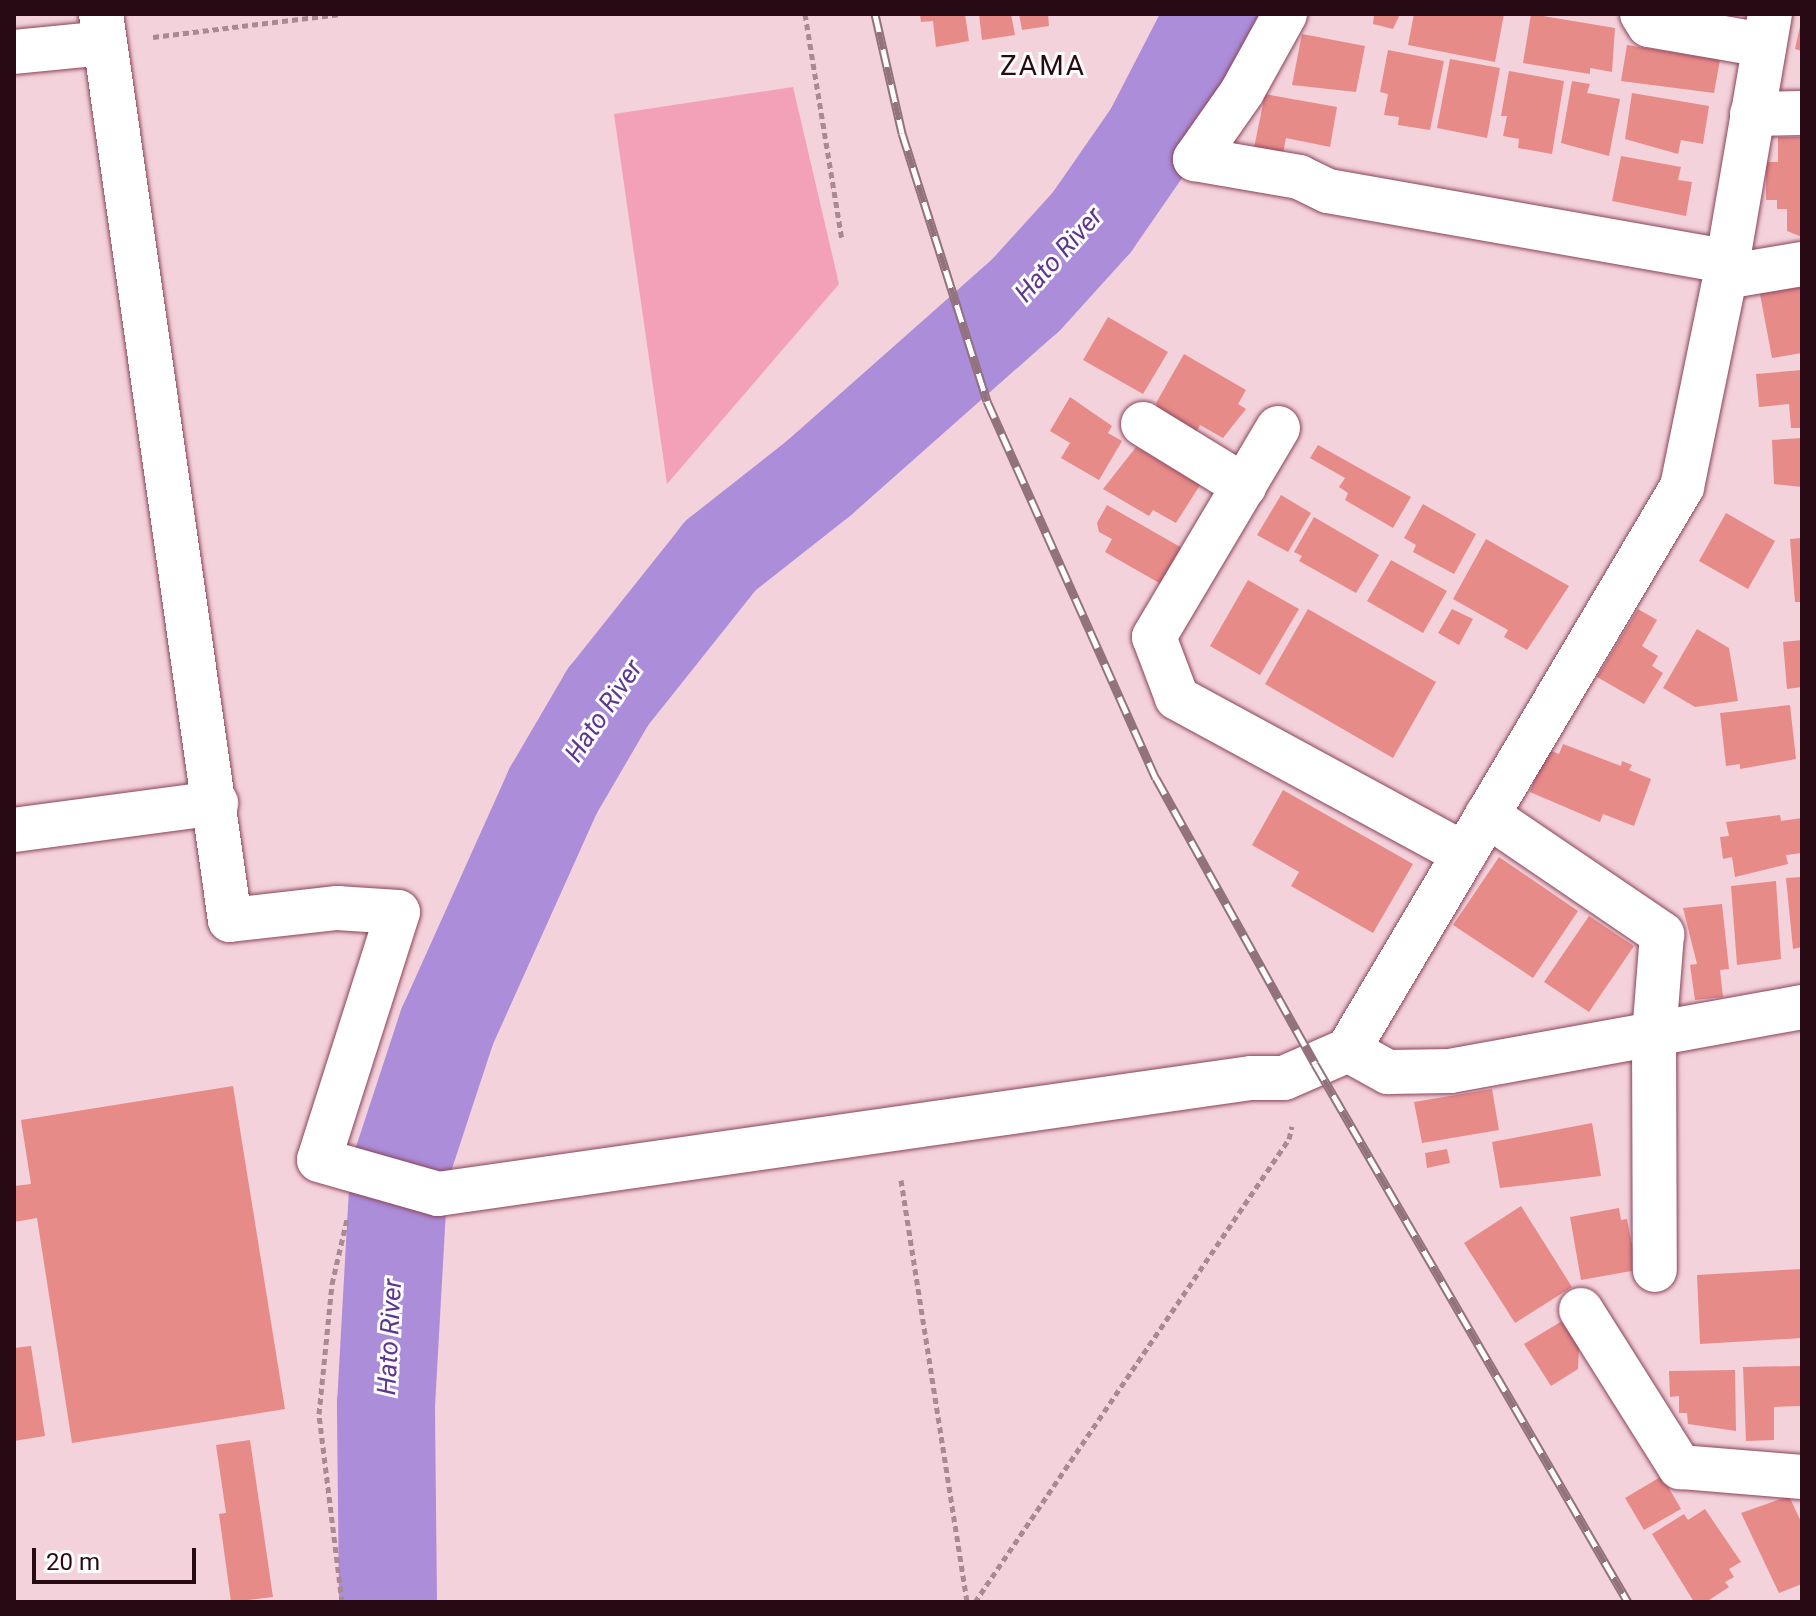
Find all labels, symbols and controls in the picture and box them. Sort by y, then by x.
district label: ZAMA [1000,49,1086,83]
water label: Hato River [1009,201,1109,309]
water label: Hato River [559,654,649,768]
water label: Hato River [371,1278,409,1396]
scale bar [36,1532,200,1582]
text: 20 m [46,1548,100,1576]

